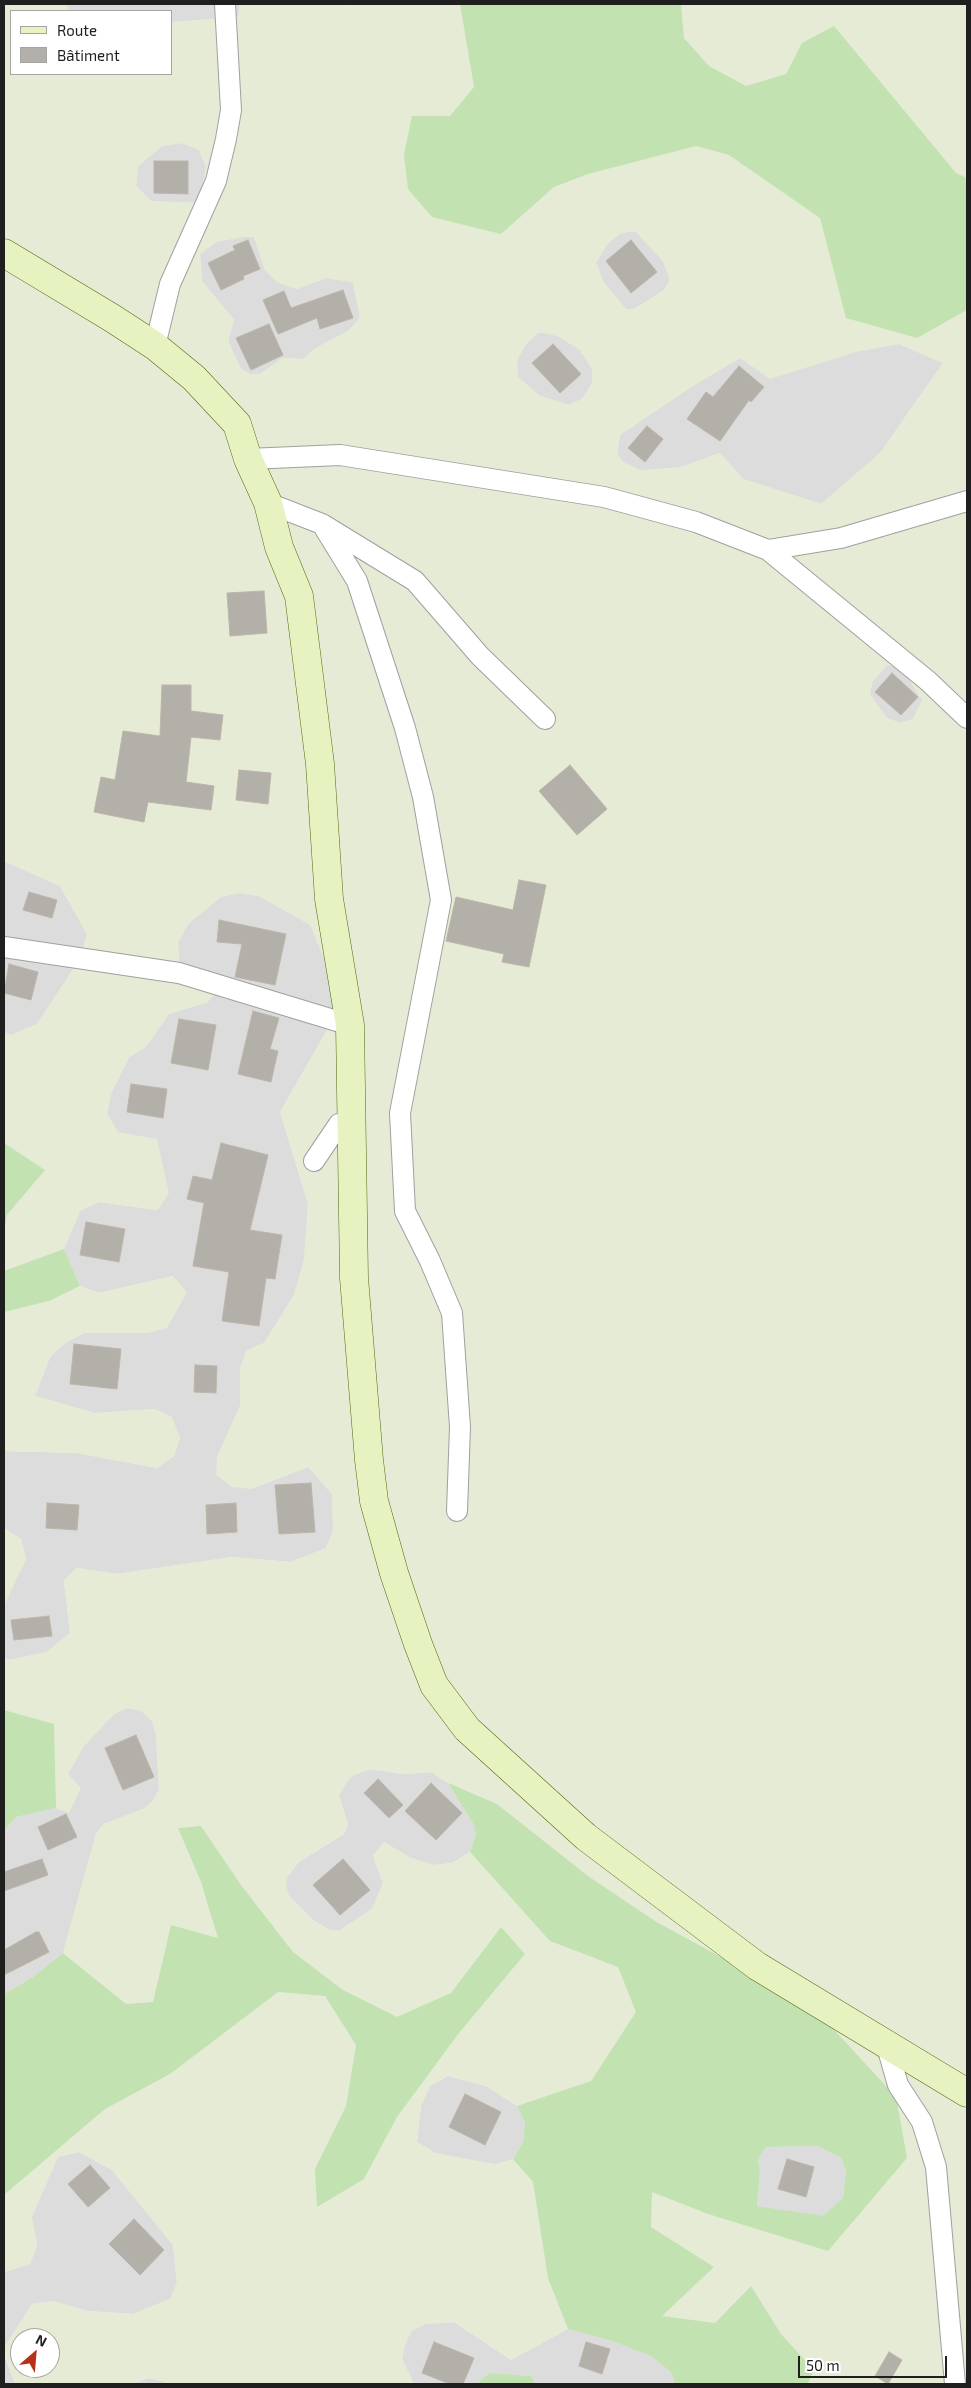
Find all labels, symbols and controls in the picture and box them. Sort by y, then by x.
legend [10,10,172,75]
text: Route [57,21,97,39]
text: Bâtiment [57,46,120,64]
north arrow [10,2328,60,2378]
text: N [33,2330,50,2350]
scale bar [801,2346,950,2378]
text: 50 m [806,2356,840,2374]

